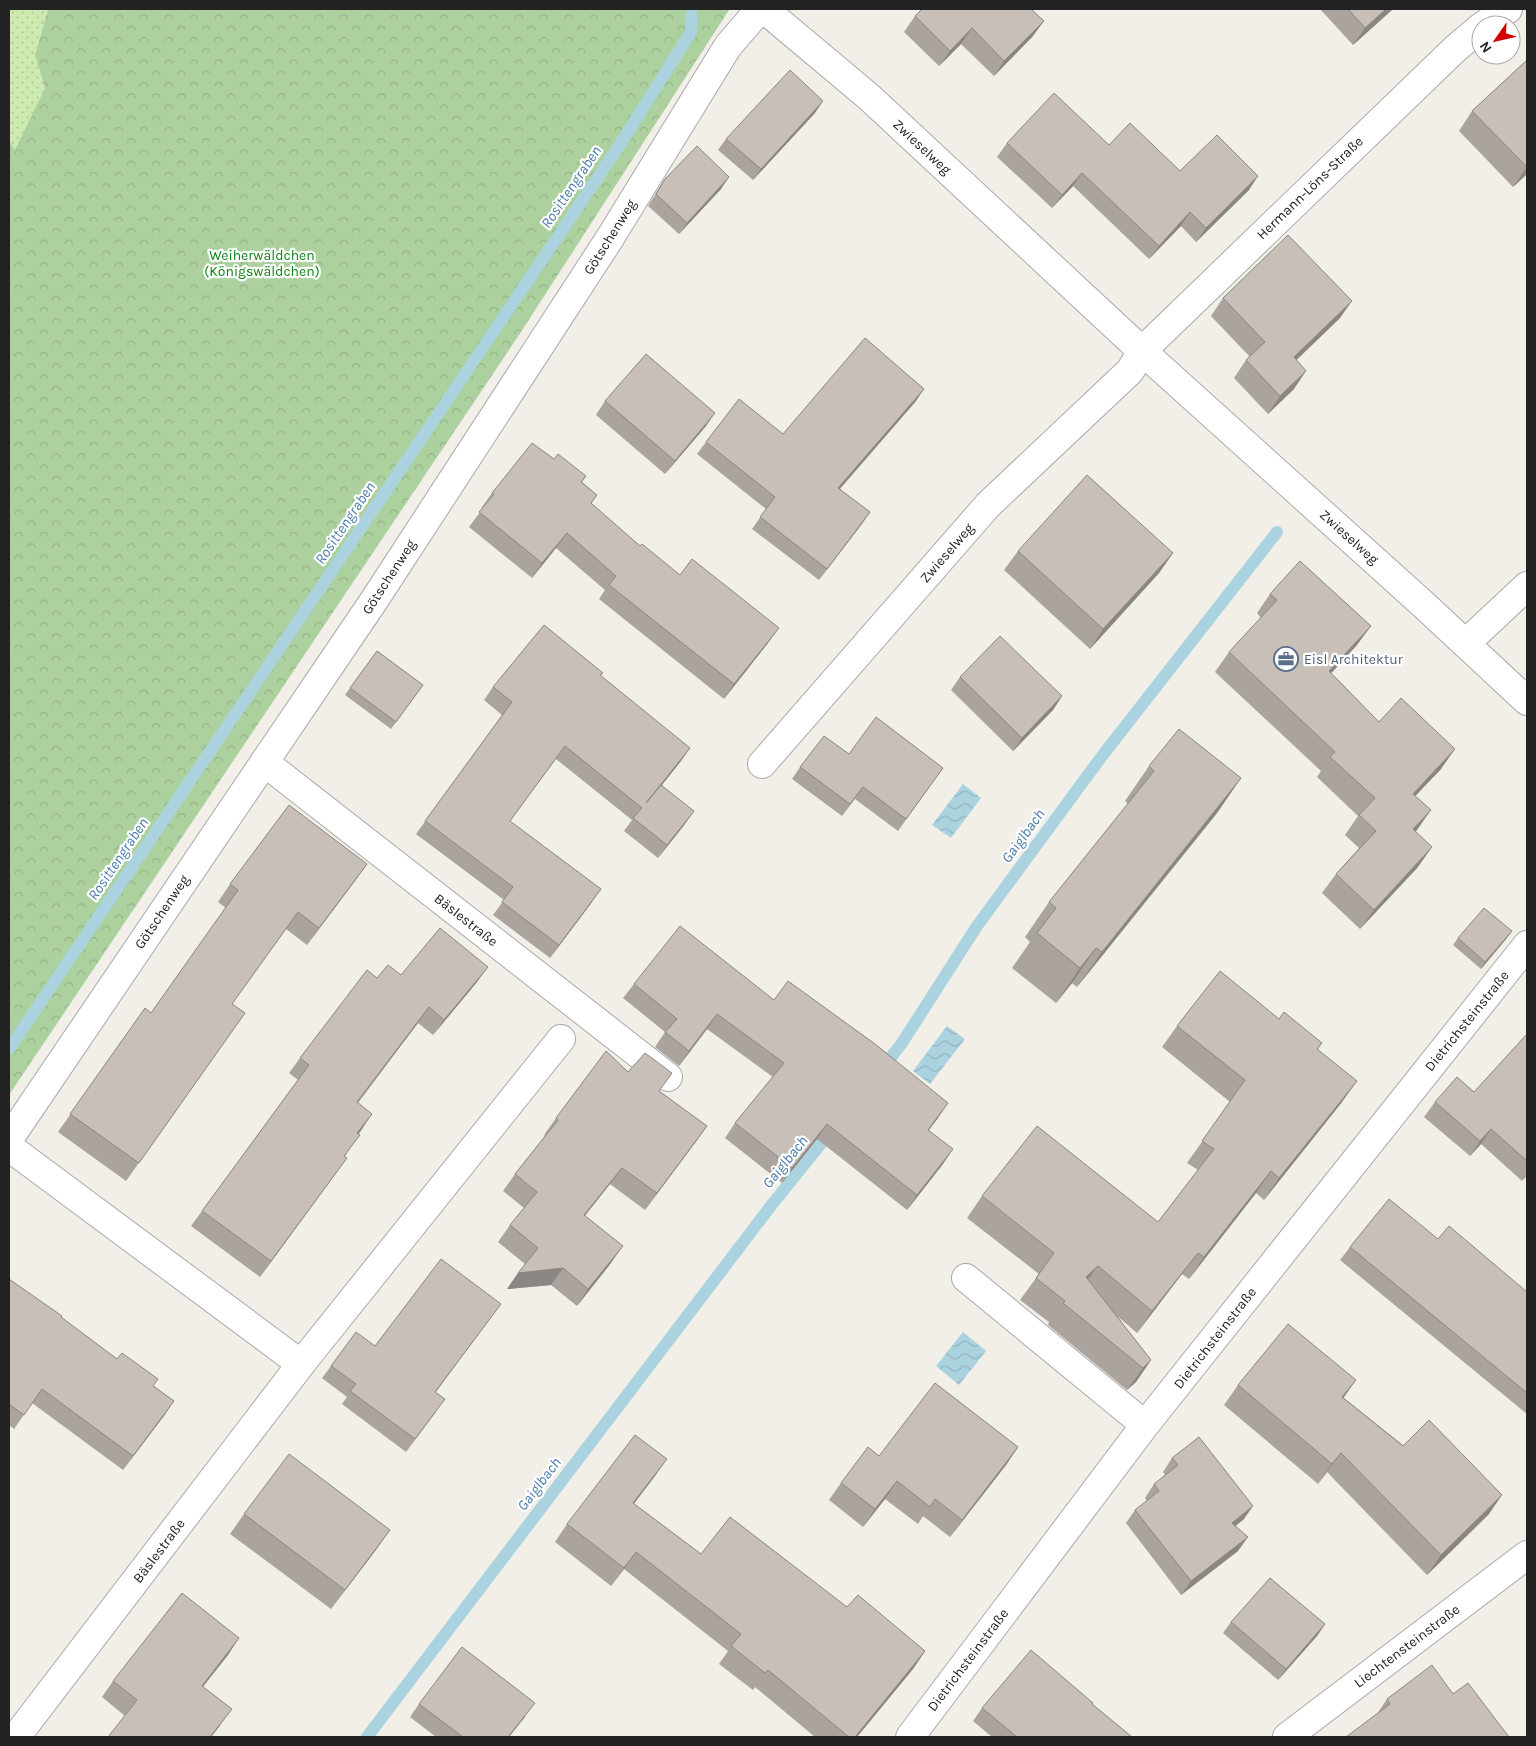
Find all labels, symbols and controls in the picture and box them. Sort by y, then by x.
north arrow [1471,15,1521,65]
text: N [1476,38,1495,56]
street label: Zwieselweg [889,116,955,178]
street label: Hermann-Löns-Straße [1253,133,1367,243]
water label: Rosittengraben [537,142,605,232]
street label: Götschenweg [580,196,640,278]
park label: Weiherwäldchen (Königswäldchen) [204,247,320,280]
water label: Rosittengraben [311,478,379,568]
street label: Zwieselweg [1316,506,1382,568]
street label: Zwieselweg [916,520,978,586]
street label: Götschenweg [358,536,420,618]
office icon: Eisl Architektur [1273,646,1299,672]
place label: Eisl Architektur [1304,651,1404,668]
water label: Gaiglbach [997,806,1049,866]
water label: Rosittengraben [84,814,152,904]
street label: Götschenweg [131,872,193,952]
street label: Bäslestraße [431,890,501,950]
street label: Dietrichsteinstraße [1421,967,1513,1075]
water label: Gaiglbach [758,1132,812,1192]
street label: Dietrichsteinstraße [1170,1284,1260,1392]
water label: Gaiglbach [513,1454,565,1514]
street label: Bäslestraße [129,1516,189,1586]
street label: Liechtensteinstraße [1351,1601,1463,1691]
street label: Dietrichsteinstraße [924,1605,1012,1715]

